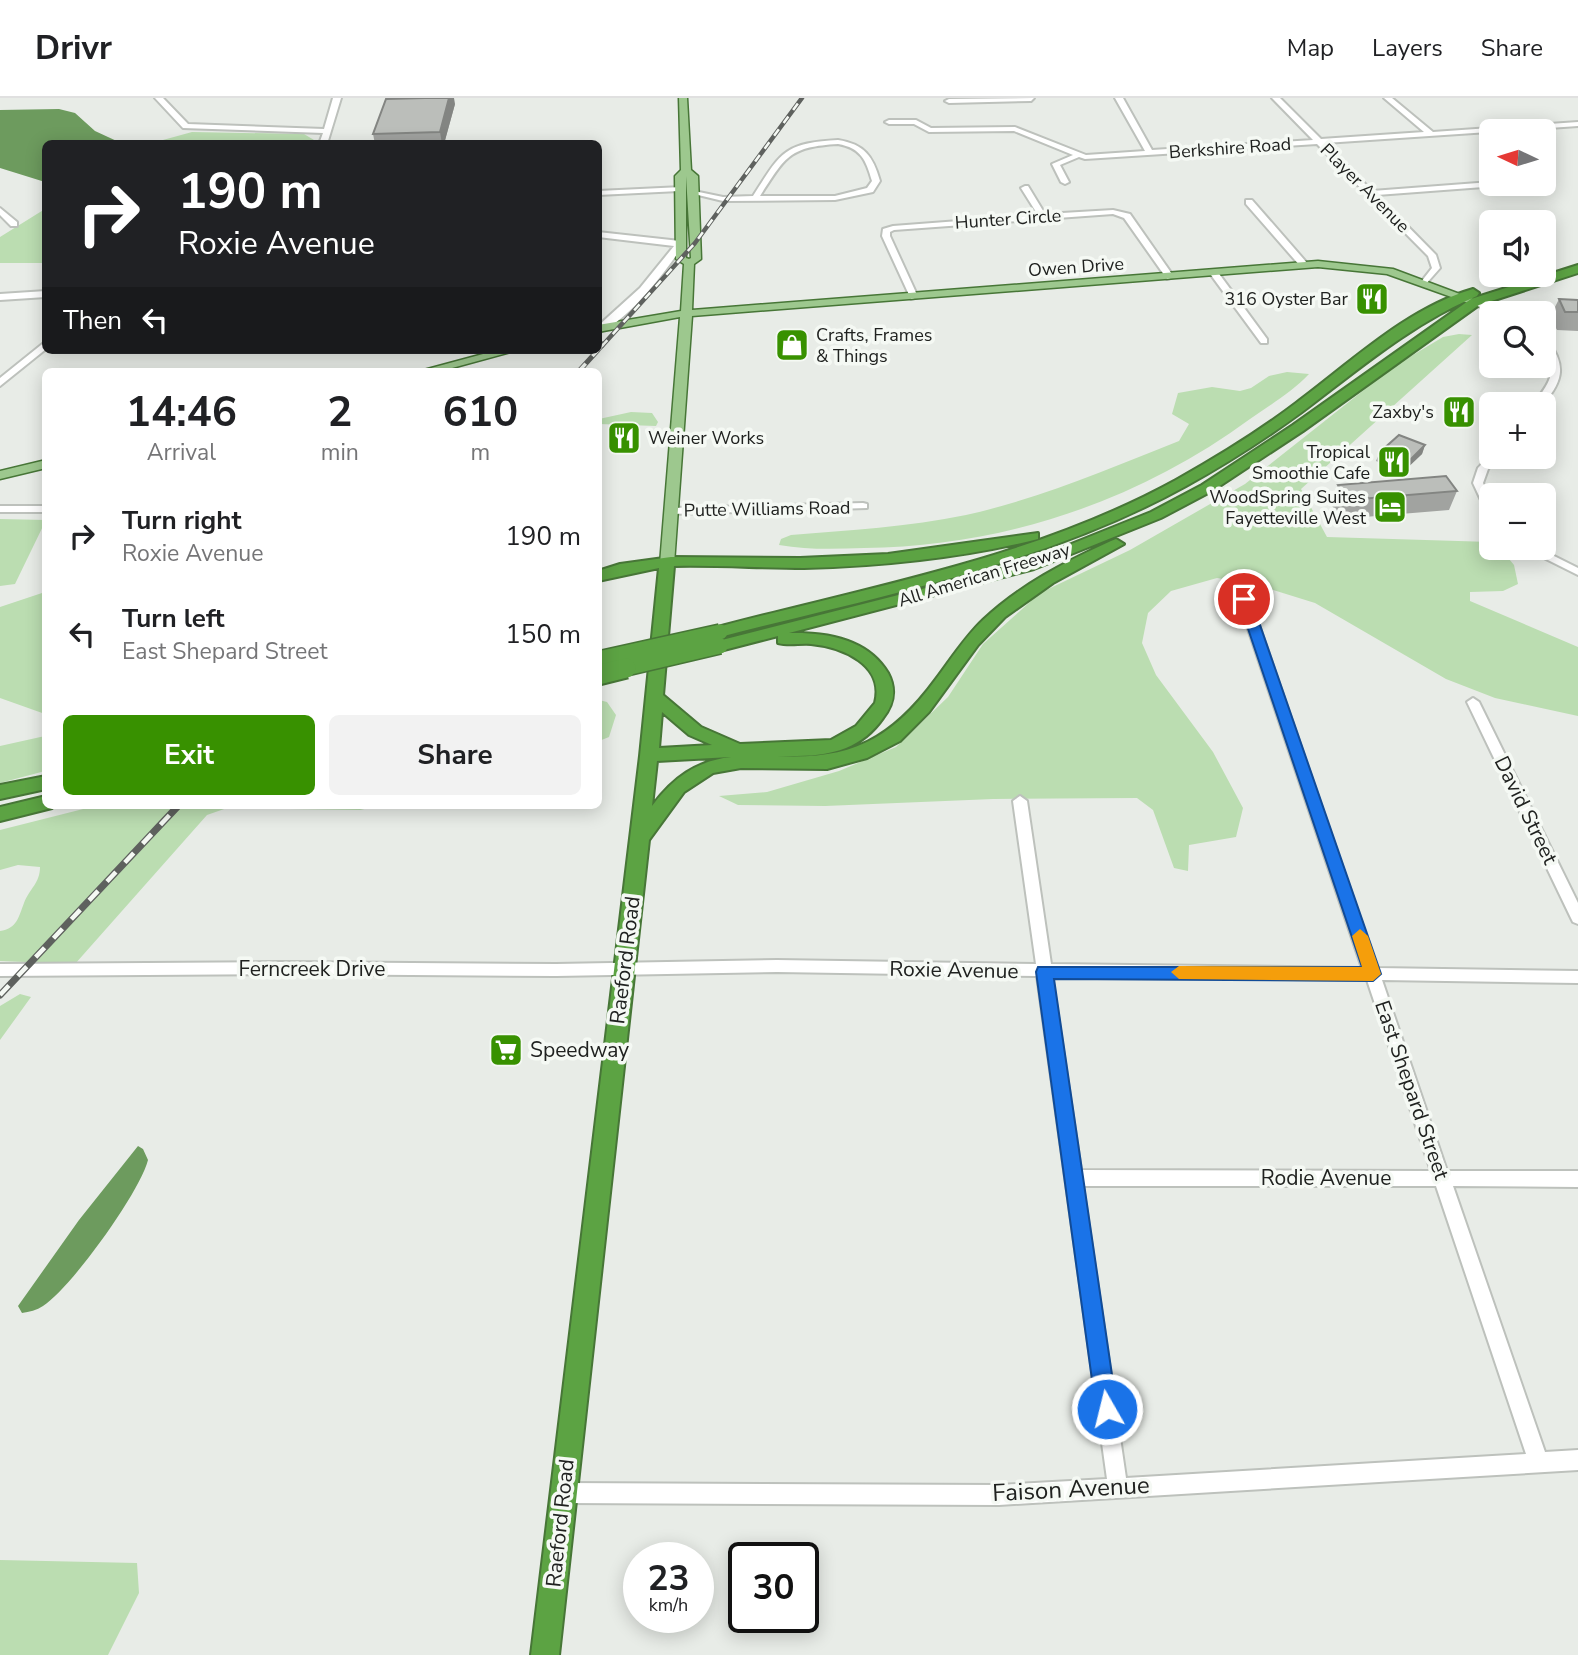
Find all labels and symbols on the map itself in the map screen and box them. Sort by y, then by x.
north arrow [1479,119,1556,196]
street label: Berkshire Road [1168,132,1292,164]
street label: Player Avenue [1315,138,1415,238]
street label: Hunter Circle [954,203,1062,235]
street label: Owen Drive [1027,252,1125,282]
restaurant icon: 316 Oyster Bar [1353,280,1391,318]
place label: 316 Oyster Bar [1225,287,1349,311]
place label: Crafts, Frames & Things [816,323,932,368]
shop icon: Crafts, Frames & Things [773,326,811,364]
restaurant icon: Zaxby's [1440,393,1478,431]
place label: Zaxby's [1372,400,1434,424]
restaurant icon: Weiner Works [605,419,643,457]
place label: Weiner Works [648,426,764,450]
place label: Tropical Smoothie Cafe [1252,440,1371,485]
restaurant icon: Tropical Smoothie Cafe [1375,443,1413,481]
place label: WoodSpring Suites Fayetteville West [1209,485,1367,530]
hotel icon: WoodSpring Suites Fayetteville West [1371,488,1409,526]
street label: Putte Williams Road [683,496,851,522]
street label: All American Freeway [895,537,1074,613]
pin [1214,569,1274,629]
street label: David Street [1488,751,1565,869]
street label: Raeford Road [603,894,647,1026]
street label: Ferncreek Drive [239,955,385,983]
street label: Roxie Avenue [889,955,1019,985]
street label: East Shepard Street [1368,997,1456,1184]
supermarket icon: Speedway [487,1031,525,1069]
place label: Speedway [530,1036,629,1064]
street label: Rodie Avenue [1261,1164,1391,1192]
position arrow [1070,1372,1144,1446]
street label: Raeford Road [539,1458,581,1588]
street label: Faison Avenue [992,1469,1150,1509]
speed limit sign: 30 [728,1542,819,1633]

